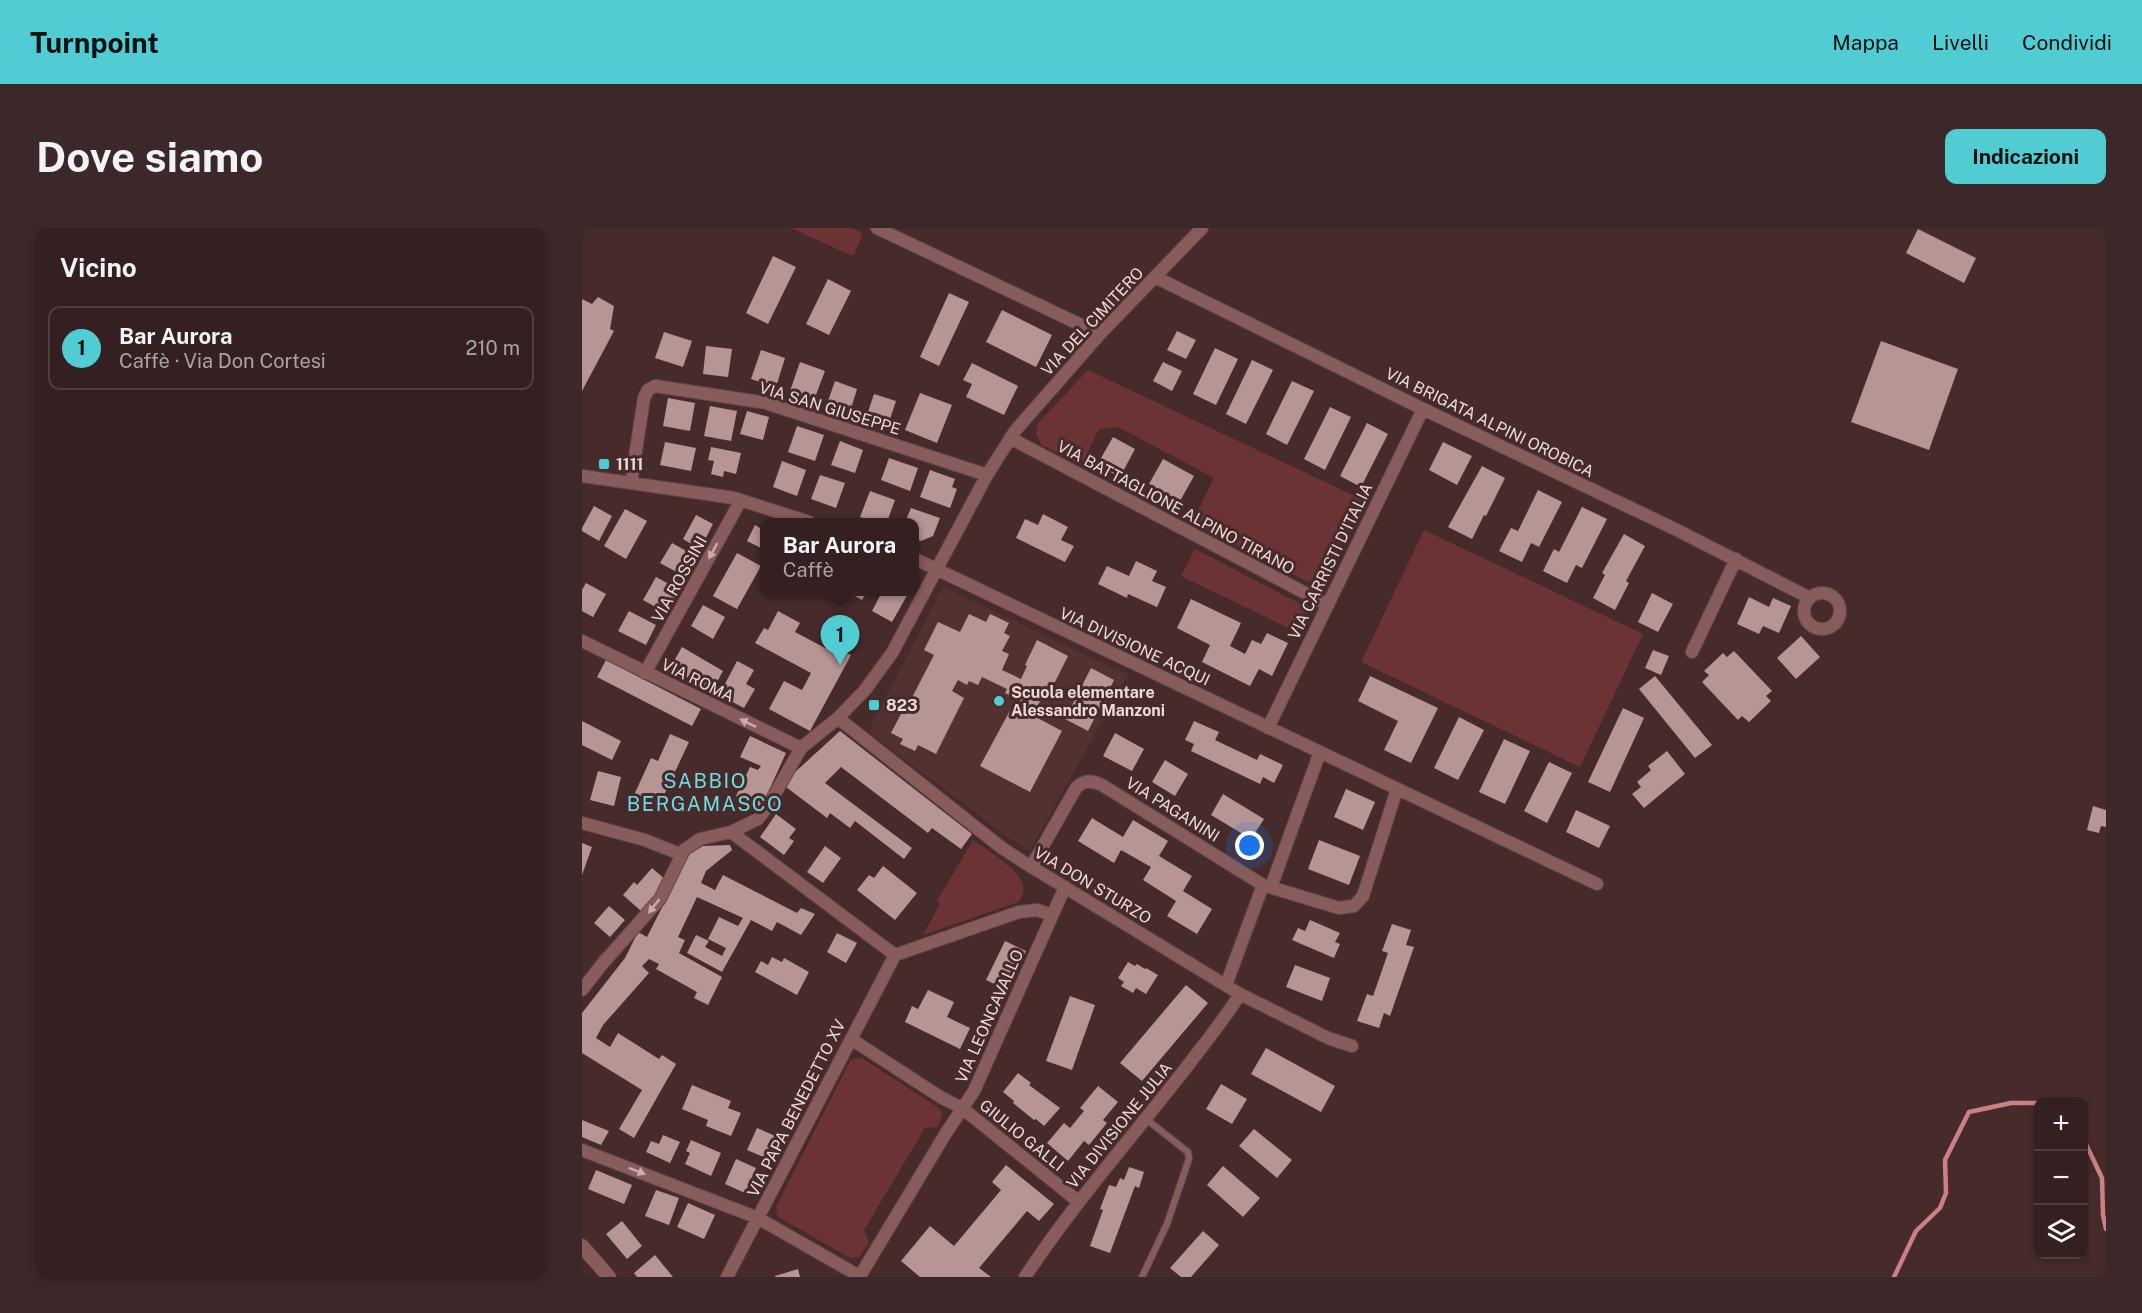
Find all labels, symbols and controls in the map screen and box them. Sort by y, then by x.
text: Turnpoint [30,26,159,59]
text: Mappa [1832,30,1899,55]
text: Livelli [1932,30,1989,55]
text: Condividi [2022,30,2112,55]
button: Indicazioni [1945,129,2106,184]
text: Dove siamo [36,132,263,181]
text: Vicino [60,252,137,283]
street label: VIA DEL CIMITERO [1037,263,1147,379]
text: Bar Aurora [119,323,232,349]
text: 1 [77,336,86,360]
text: 210 m [466,336,520,360]
text: Caffè · Via Don Cortesi [119,349,326,373]
street label: VIA BRIGATA ALPINI OROBICA [1383,364,1597,481]
street label: VIA SAN GIUSEPPE [757,378,903,439]
street label: VIA BATTAGLIONE ALPINO TIRANO [1054,437,1298,578]
place label: 1111 [616,455,643,474]
marker: 1111 [597,457,611,471]
street label: VIA CARRISTI D'ITALIA [1284,480,1377,642]
popup [760,518,919,596]
text: Bar Aurora [783,532,896,558]
street label: VIA ROSSINI [648,533,711,626]
one-way arrow [708,543,718,560]
text: Caffè [783,558,834,582]
street label: VIA DIVISIONE ACQUI [1057,603,1213,690]
pin: 1 [820,616,860,665]
street label: VIA ROMA [658,655,737,706]
place label: Scuola elementare Alessandro Manzoni [1011,683,1165,720]
marker: Scuola elementare Alessandro Manzoni [992,694,1006,708]
place label: 823 [886,696,918,715]
marker: 823 [867,698,881,712]
one-way arrow [740,718,757,727]
district label: SABBIO BERGAMASCO [627,769,783,816]
street label: VIA PAGANINI [1122,773,1223,846]
your location [1235,831,1264,860]
street label: VIA DON STURZO [1031,843,1155,928]
one-way arrow [649,898,661,913]
street label: VIA LEONCAVALLO [951,947,1027,1086]
street label: VIA PAPA BENEDETTO XV [743,1016,850,1200]
street label: VIA DIVISIONE JULIA [1063,1058,1176,1192]
street label: GIULIO GALLI [976,1096,1068,1175]
map controls [2034,1097,2088,1259]
button: + [2034,1097,2088,1151]
button: − [2034,1151,2088,1205]
one-way arrow [628,1166,646,1176]
button: layers [2034,1205,2088,1259]

